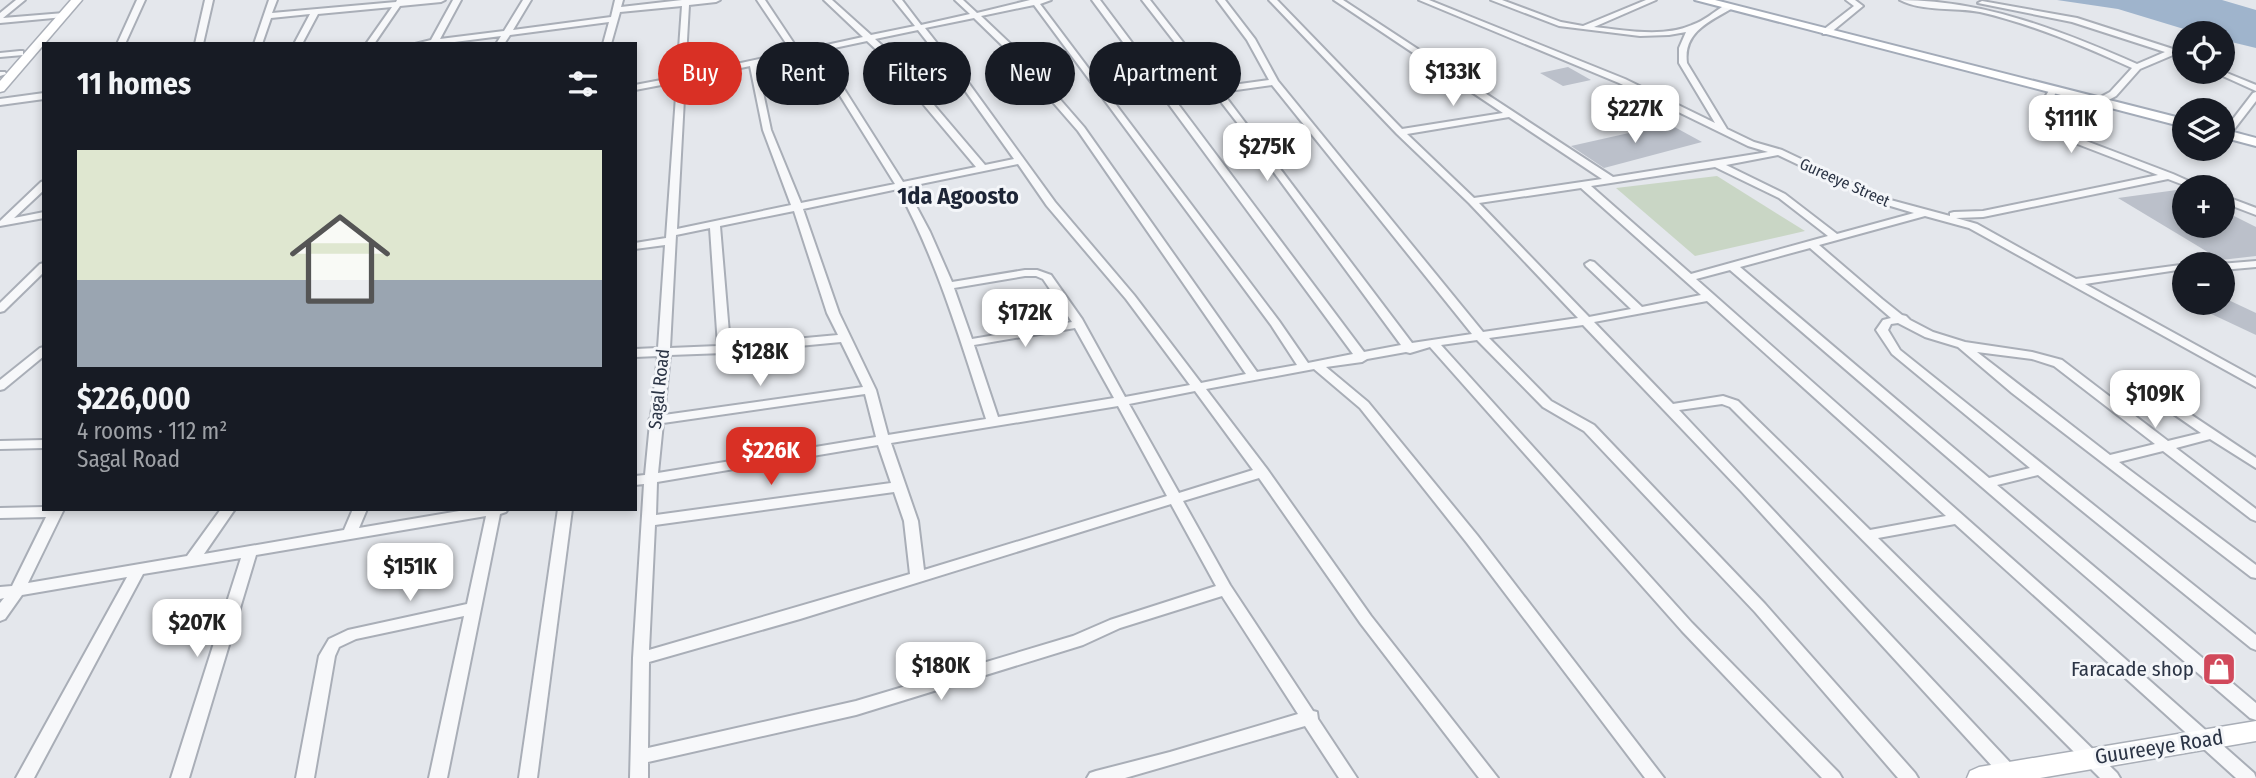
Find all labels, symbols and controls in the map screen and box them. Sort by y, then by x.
map controls [2172,21,2235,315]
button: locate [2172,21,2235,84]
chip: Buy [658,42,742,105]
chip: Rent [756,42,849,105]
chip: Filters [863,42,971,105]
chip: New [985,42,1075,105]
chip: Apartment [1089,42,1241,105]
pin: $133K [1404,48,1502,108]
text: $133K [1425,57,1481,85]
icon: filters [564,65,602,103]
text: 11 homes [77,66,191,102]
pin: $227K [1586,86,1684,145]
text: $227K [1607,94,1663,122]
pin: $111K [2022,96,2120,155]
button: layers [2172,98,2235,161]
text: $111K [2045,104,2097,132]
pin: $275K [1218,124,1316,183]
text: $275K [1239,132,1295,160]
street label: Gureeye Street [1797,154,1893,211]
button: + [2172,175,2235,238]
district label: 1da Agoosto [897,182,1019,210]
icon: home [277,196,403,322]
button: − [2172,252,2235,315]
pin: $172K [976,290,1074,349]
text: $172K [998,298,1052,326]
pin: $128K [711,328,809,388]
text: $128K [732,337,788,365]
street label: Sagal Road [644,348,674,430]
pin: $109K [2106,370,2204,430]
text: $109K [2126,379,2184,407]
text: $226,000 [77,381,191,417]
text: 4 rooms · 112 m² [77,417,227,445]
pin: $226K [722,428,820,487]
text: $226K [742,436,800,464]
text: Sagal Road [77,445,180,473]
pin: $151K [361,544,459,603]
text: $151K [383,552,437,580]
pin: $207K [148,600,246,659]
text: $207K [168,608,226,636]
pin: $180K [892,642,990,702]
shop icon: Faracade shop [2200,650,2238,688]
text: $180K [912,651,970,679]
place label: Faracade shop [2071,656,2194,682]
street label: Guureeye Road [2093,724,2225,770]

